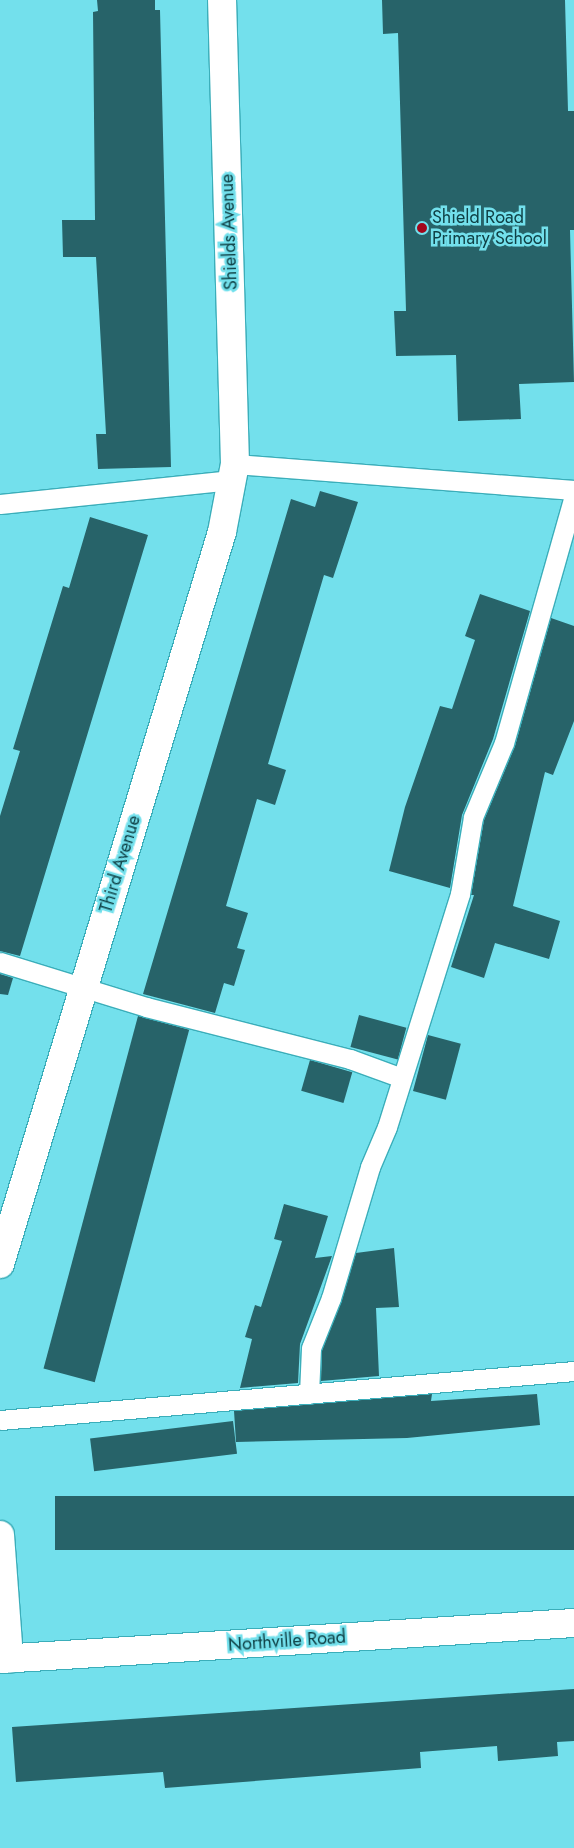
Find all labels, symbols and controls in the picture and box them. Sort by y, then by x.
street label: Shields Avenue [216,173,242,291]
place label: Shield Road Primary School [432,207,547,250]
marker: Shield Road Primary School [416,222,428,234]
street label: Third Avenue [95,813,145,915]
street label: Northville Road [227,1626,347,1656]

